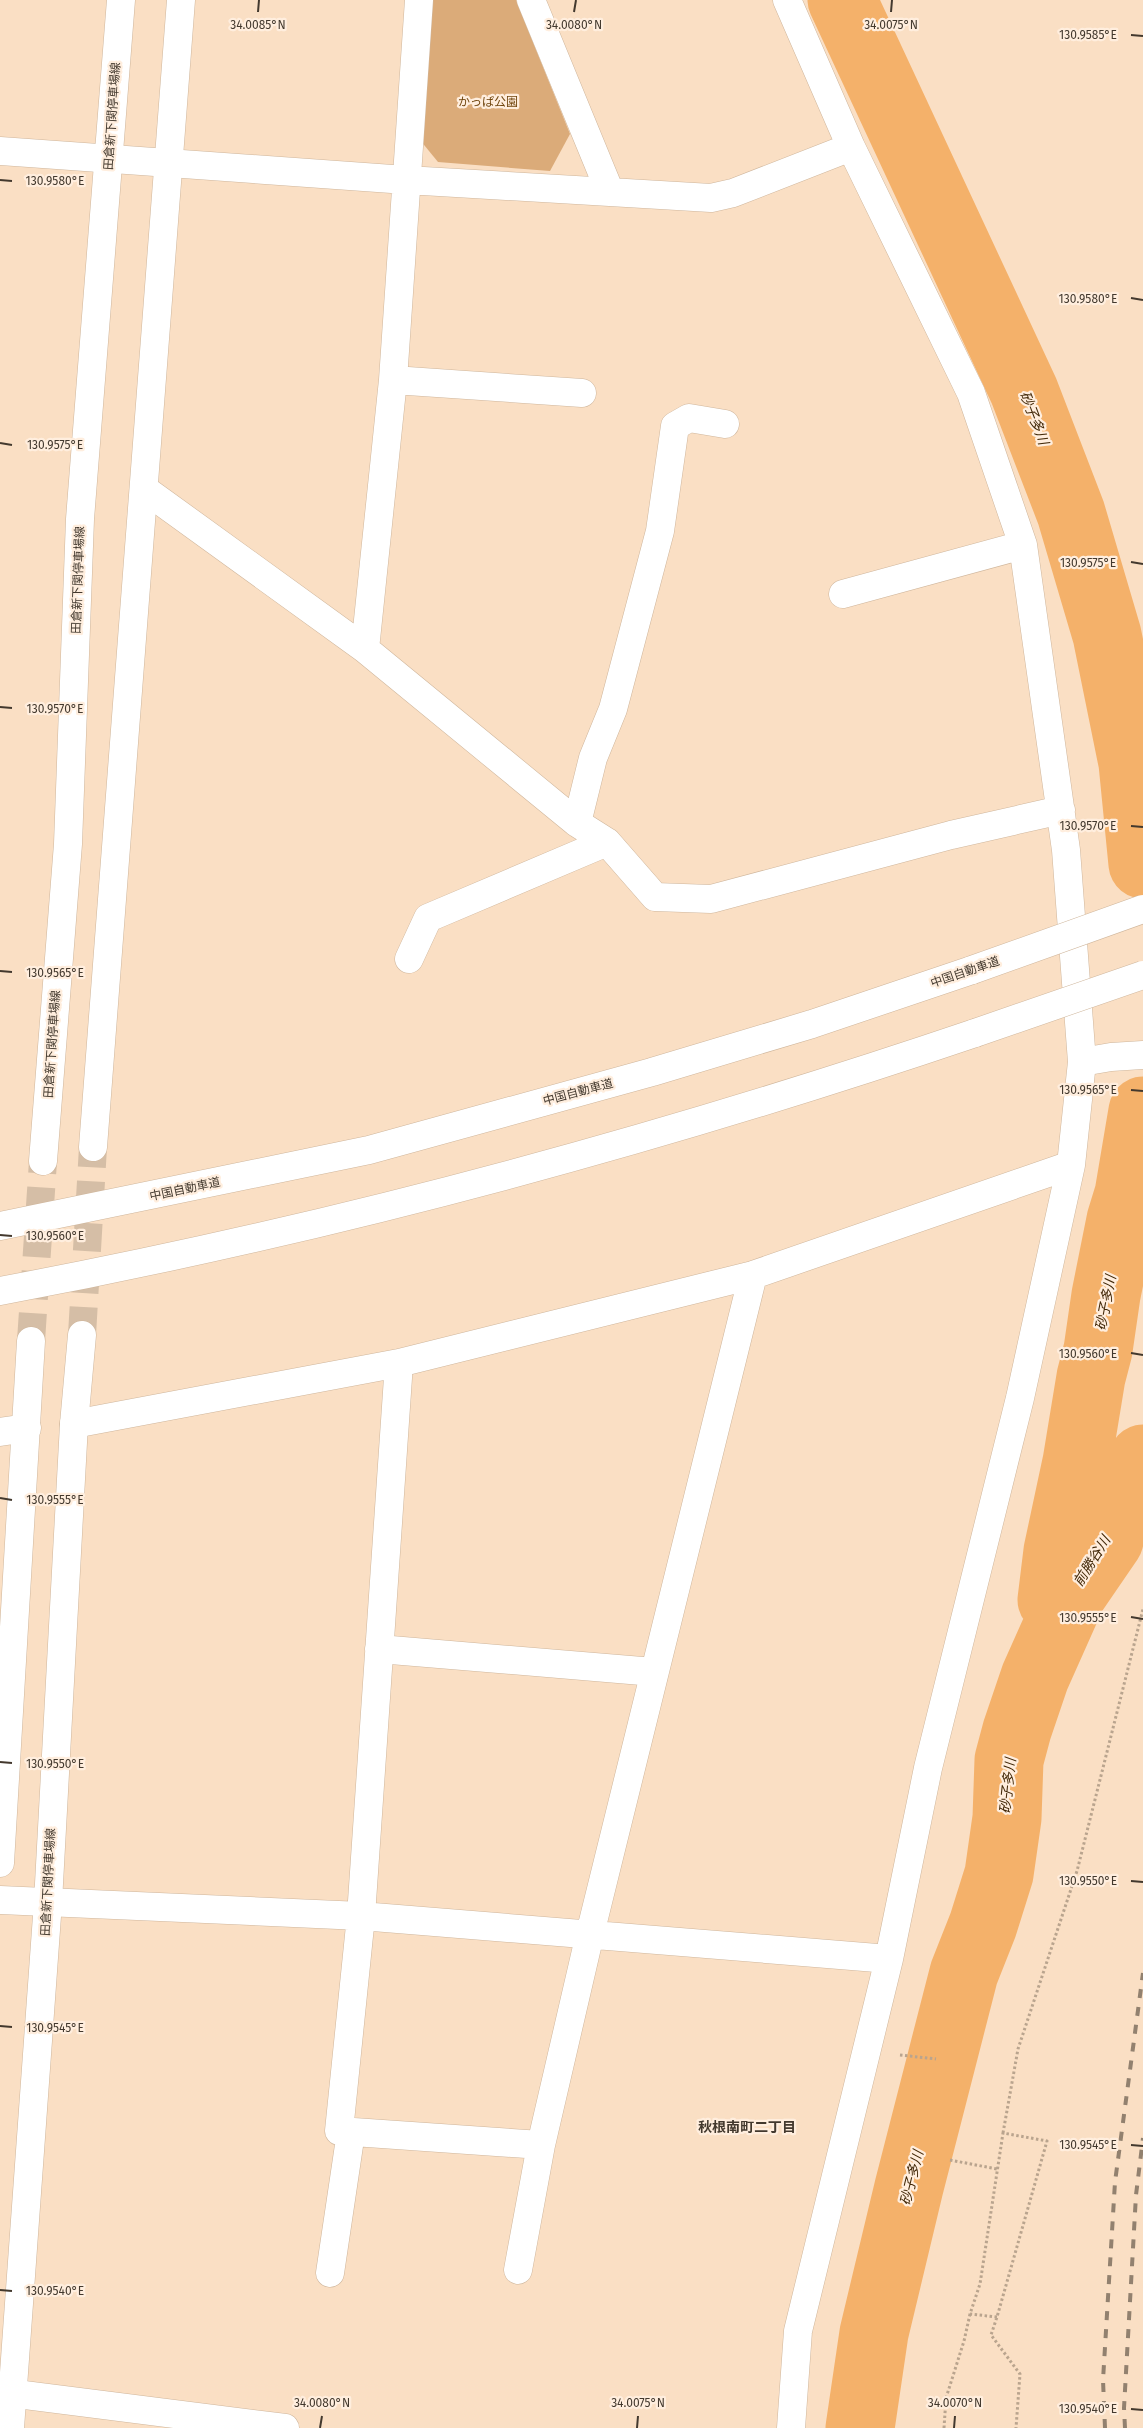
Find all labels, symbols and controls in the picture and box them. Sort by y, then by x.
text: 34.0085°N [230,18,286,32]
text: 34.0080°N [546,18,602,32]
text: 34.0075°N [864,18,918,32]
text: 130.9585°E [1059,28,1117,42]
street label: 田倉新下関停車場線 [101,62,123,170]
park label: かっぱ公園 [458,95,518,109]
text: 130.9580°E [26,174,84,188]
text: 130.9580°E [1059,292,1117,306]
water label: 砂子多川 [1016,389,1053,449]
text: 130.9575°E [27,438,83,452]
street label: 田倉新下関停車場線 [69,526,87,634]
text: 130.9575°E [1060,556,1116,570]
text: 130.9570°E [26,702,84,716]
text: 130.9570°E [1059,819,1117,833]
street label: 中国自動車道 [929,954,1001,990]
text: 130.9565°E [26,966,84,980]
street label: 田倉新下関停車場線 [41,990,63,1098]
street label: 中国自動車道 [541,1076,615,1108]
text: 130.9565°E [1059,1083,1117,1097]
street label: 中国自動車道 [148,1175,222,1203]
text: 130.9560°E [26,1229,84,1243]
water label: 砂子多川 [1092,1272,1120,1332]
text: 130.9560°E [1059,1347,1117,1361]
text: 130.9555°E [26,1493,84,1507]
water label: 前勝谷川 [1070,1531,1115,1589]
text: 130.9555°E [1059,1611,1117,1625]
water label: 砂子多川 [997,1755,1020,1815]
text: 130.9550°E [26,1757,84,1771]
street label: 田倉新下関停車場線 [38,1828,58,1936]
text: 130.9550°E [1059,1874,1117,1888]
text: 130.9545°E [26,2021,84,2035]
district label: 秋根南町二丁目 [698,2119,796,2136]
text: 130.9545°E [1059,2138,1117,2152]
water label: 砂子多川 [897,2147,928,2207]
text: 130.9540°E [26,2284,84,2298]
text: 34.0080°N [294,2396,350,2410]
text: 34.0075°N [611,2396,665,2410]
text: 34.0070°N [928,2396,982,2410]
text: 130.9540°E [1059,2402,1117,2416]

